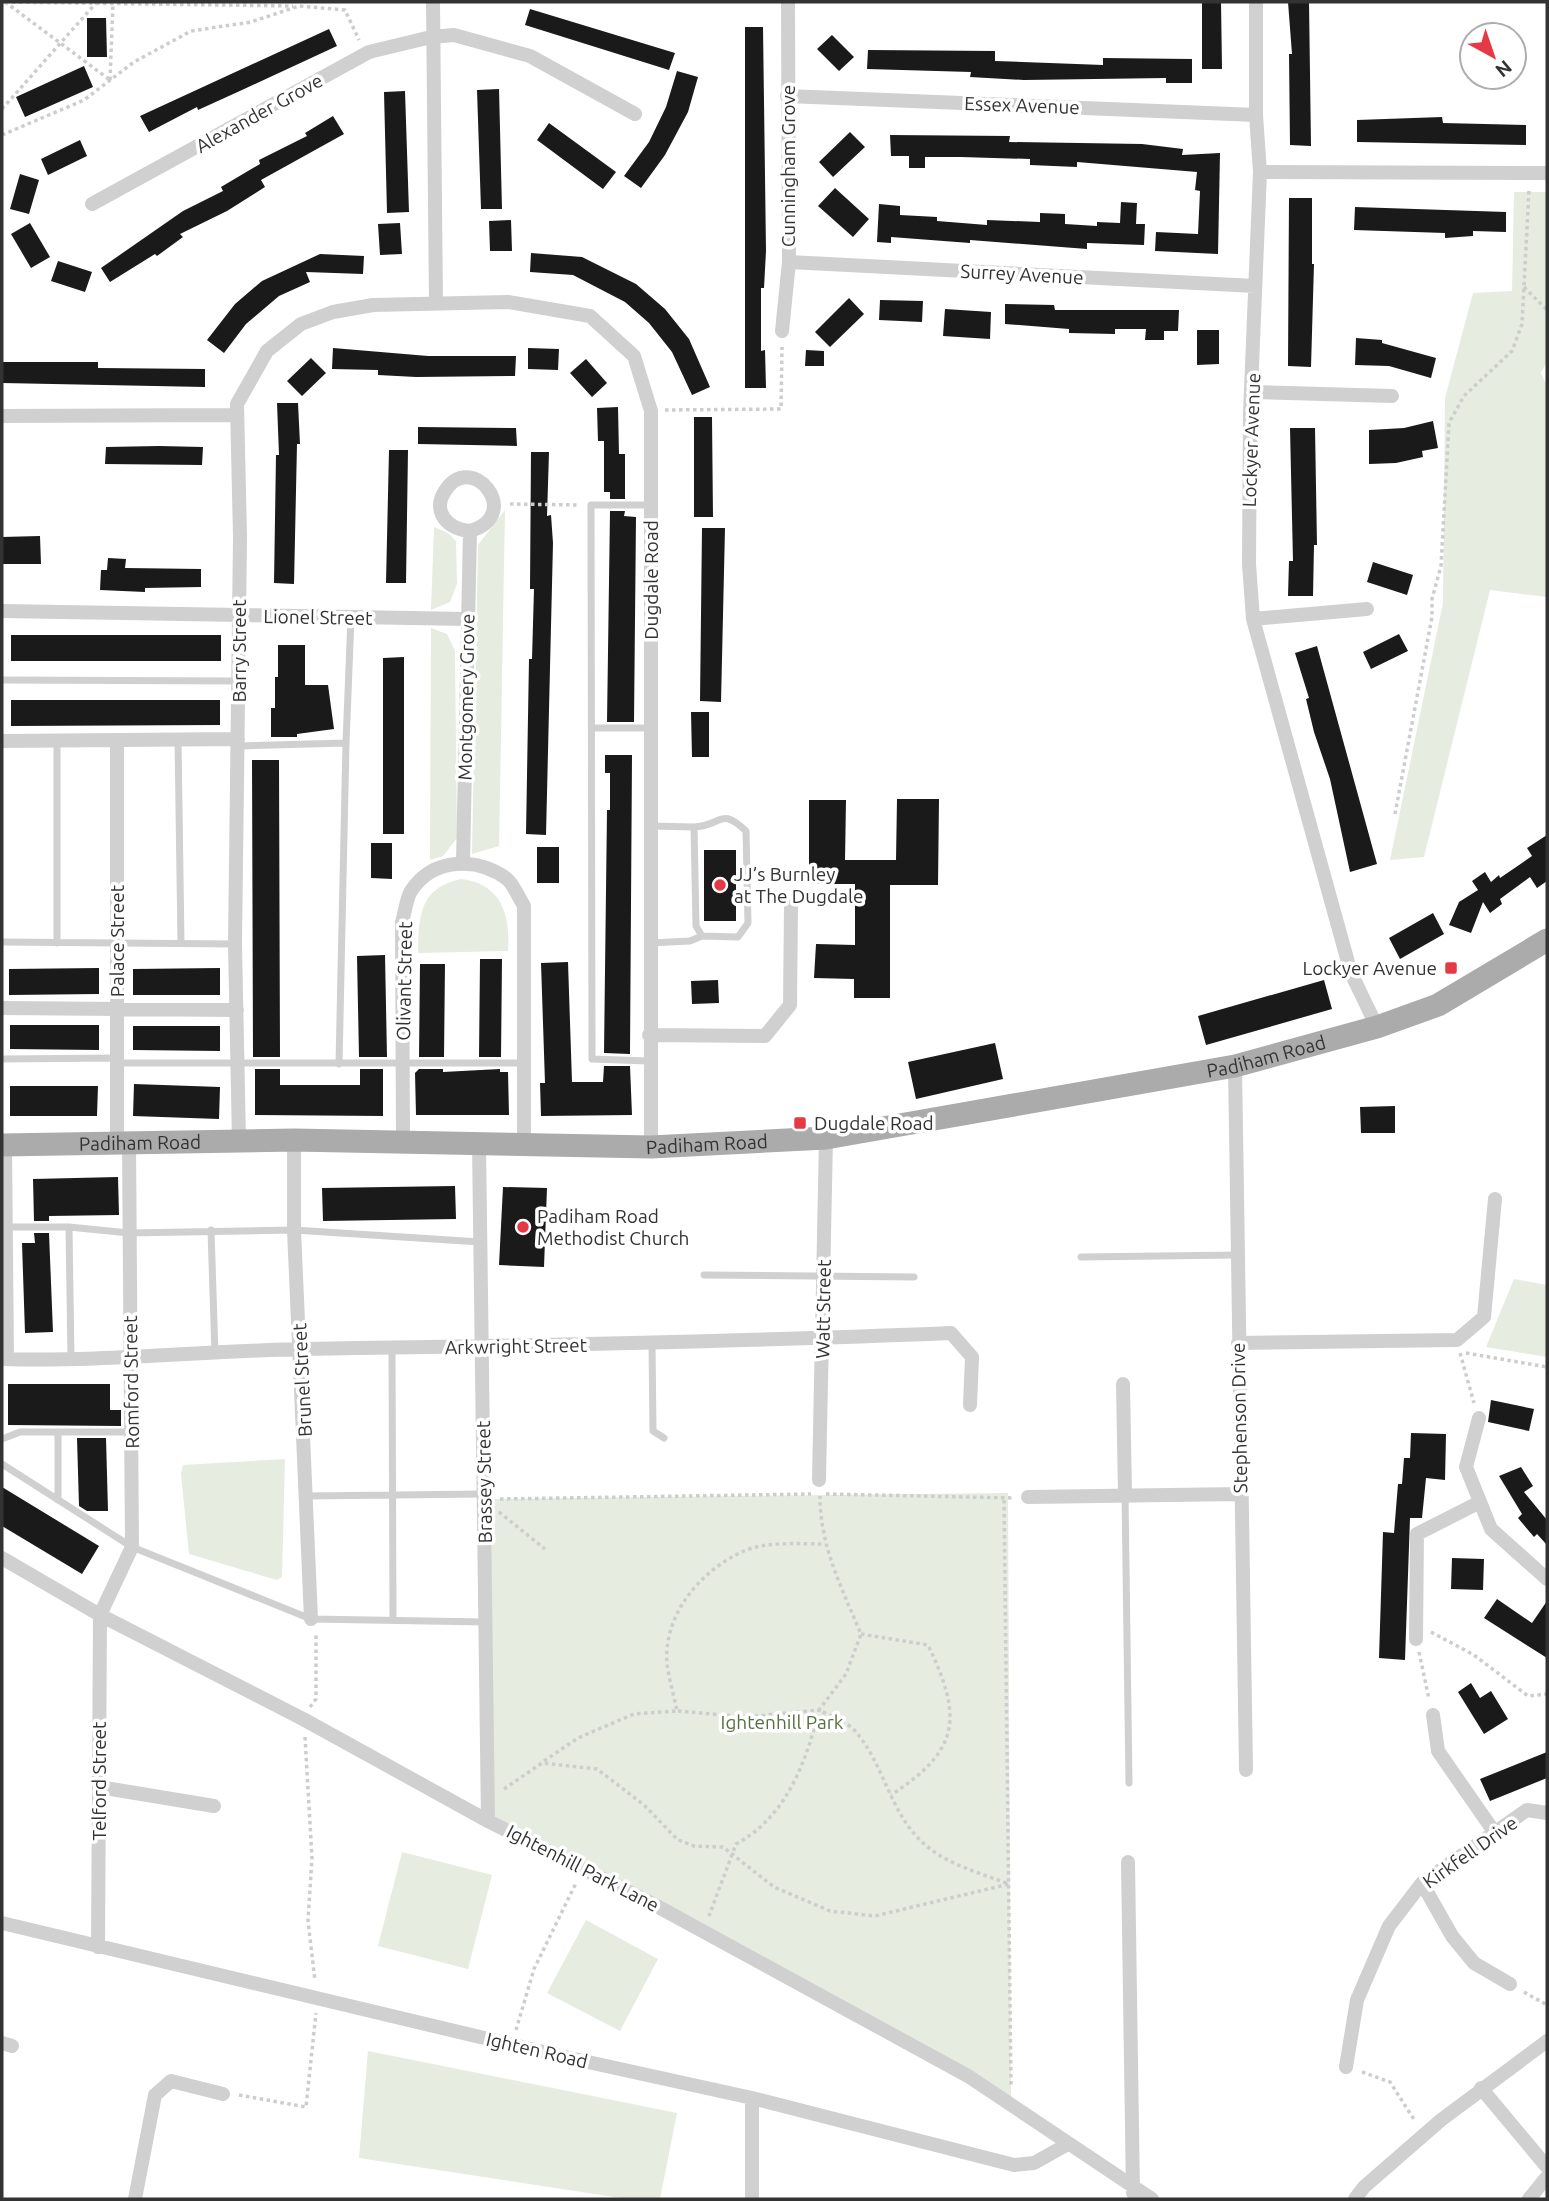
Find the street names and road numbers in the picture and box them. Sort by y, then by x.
street label: Alexander Grove [192,69,326,157]
street label: Cunningham Grove [777,85,799,247]
street label: Essex Avenue [964,92,1080,118]
street label: Surrey Avenue [960,260,1084,288]
street label: Lockyer Avenue [1238,372,1264,508]
street label: Dugdale Road [640,520,662,640]
street label: Barry Street [228,599,250,703]
street label: Lionel Street [263,605,373,629]
street label: Montgomery Grove [454,614,478,780]
street label: Palace Street [106,884,128,997]
street label: Olivant Street [392,921,416,1041]
street label: Padiham Road [1205,1031,1328,1082]
street label: Padiham Road [645,1130,768,1158]
street label: Padiham Road [79,1131,201,1155]
street label: Watt Street [811,1259,835,1359]
street label: Romford Street [119,1315,143,1449]
street label: Brunel Street [288,1322,316,1437]
street label: Arkwright Street [445,1334,588,1358]
street label: Stephenson Drive [1227,1342,1251,1494]
street label: Brassey Street [472,1420,496,1543]
street label: Telford Street [88,1721,110,1841]
street label: Kirkfell Drive [1419,1811,1521,1893]
street label: Ightenhill Park Lane [503,1820,663,1916]
street label: Ighten Road [484,2028,590,2072]

